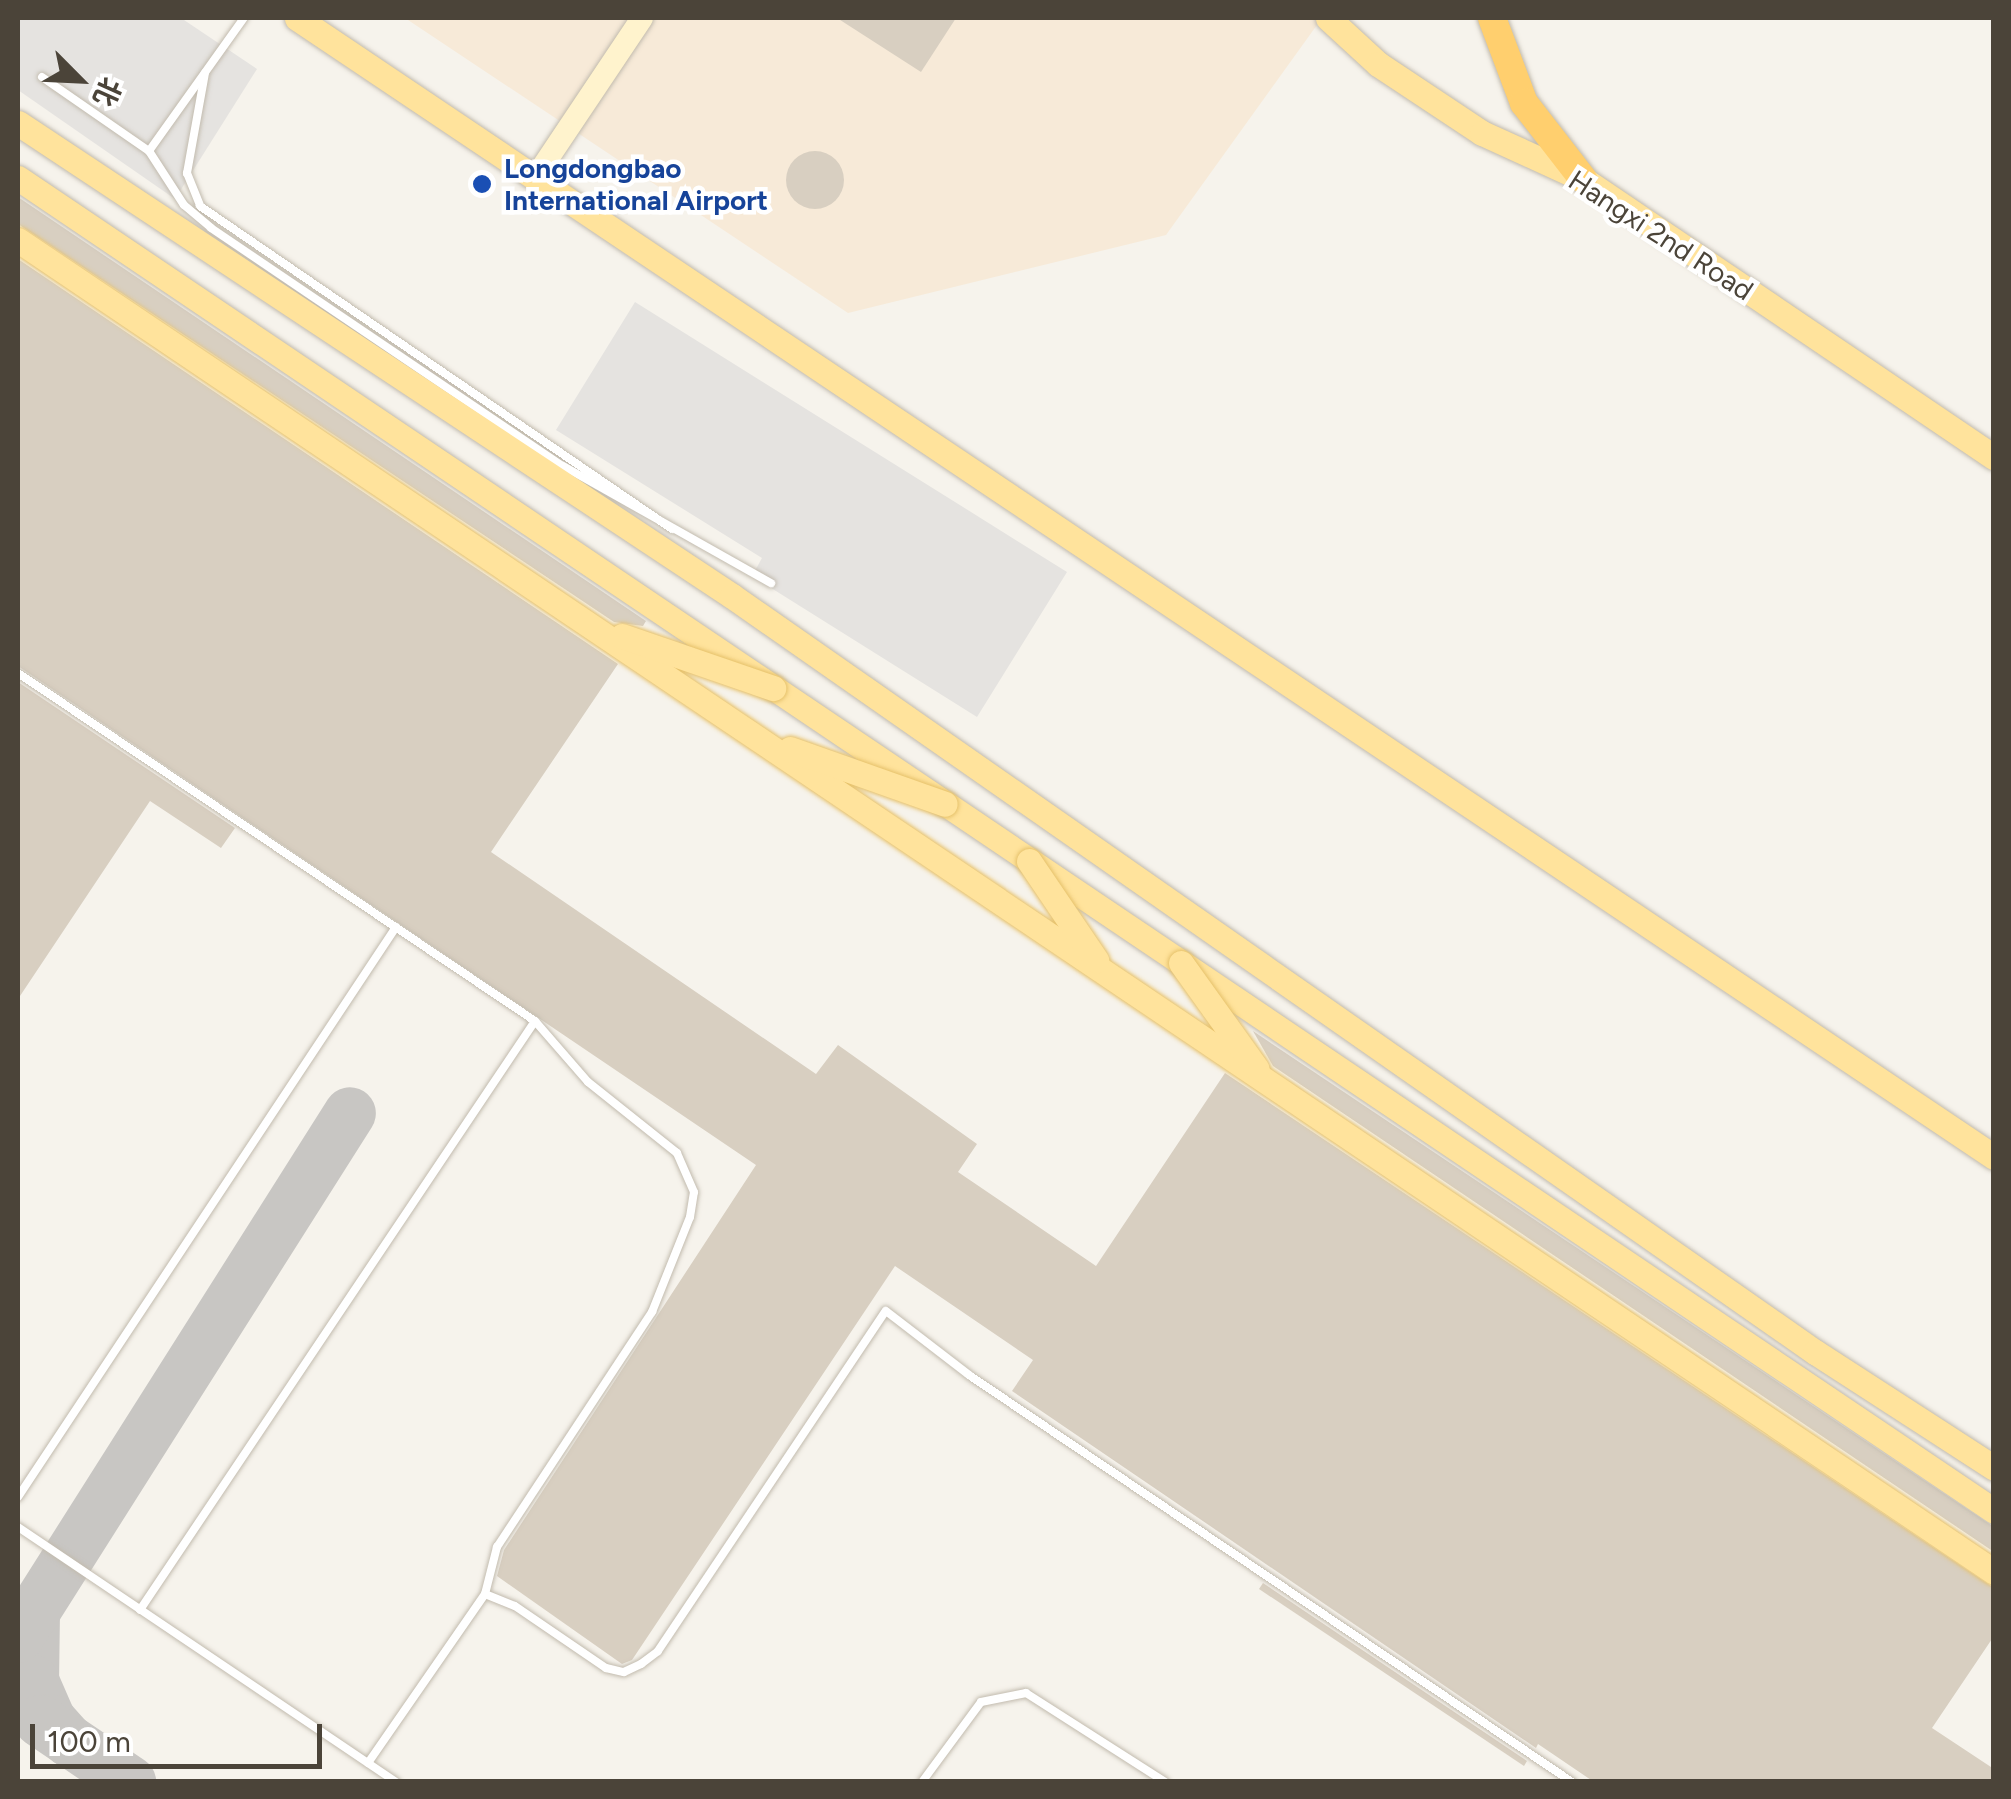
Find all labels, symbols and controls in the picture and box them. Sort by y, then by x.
north arrow [30,30,130,130]
text: 北 [86,72,129,112]
place label: Longdongbao International Airport [504,151,768,217]
street label: Hangxi 2nd Road [1562,163,1760,307]
marker: Longdongbao International Airport [469,171,495,197]
scale bar [35,1704,328,1766]
text: 100 m [47,1723,131,1760]

